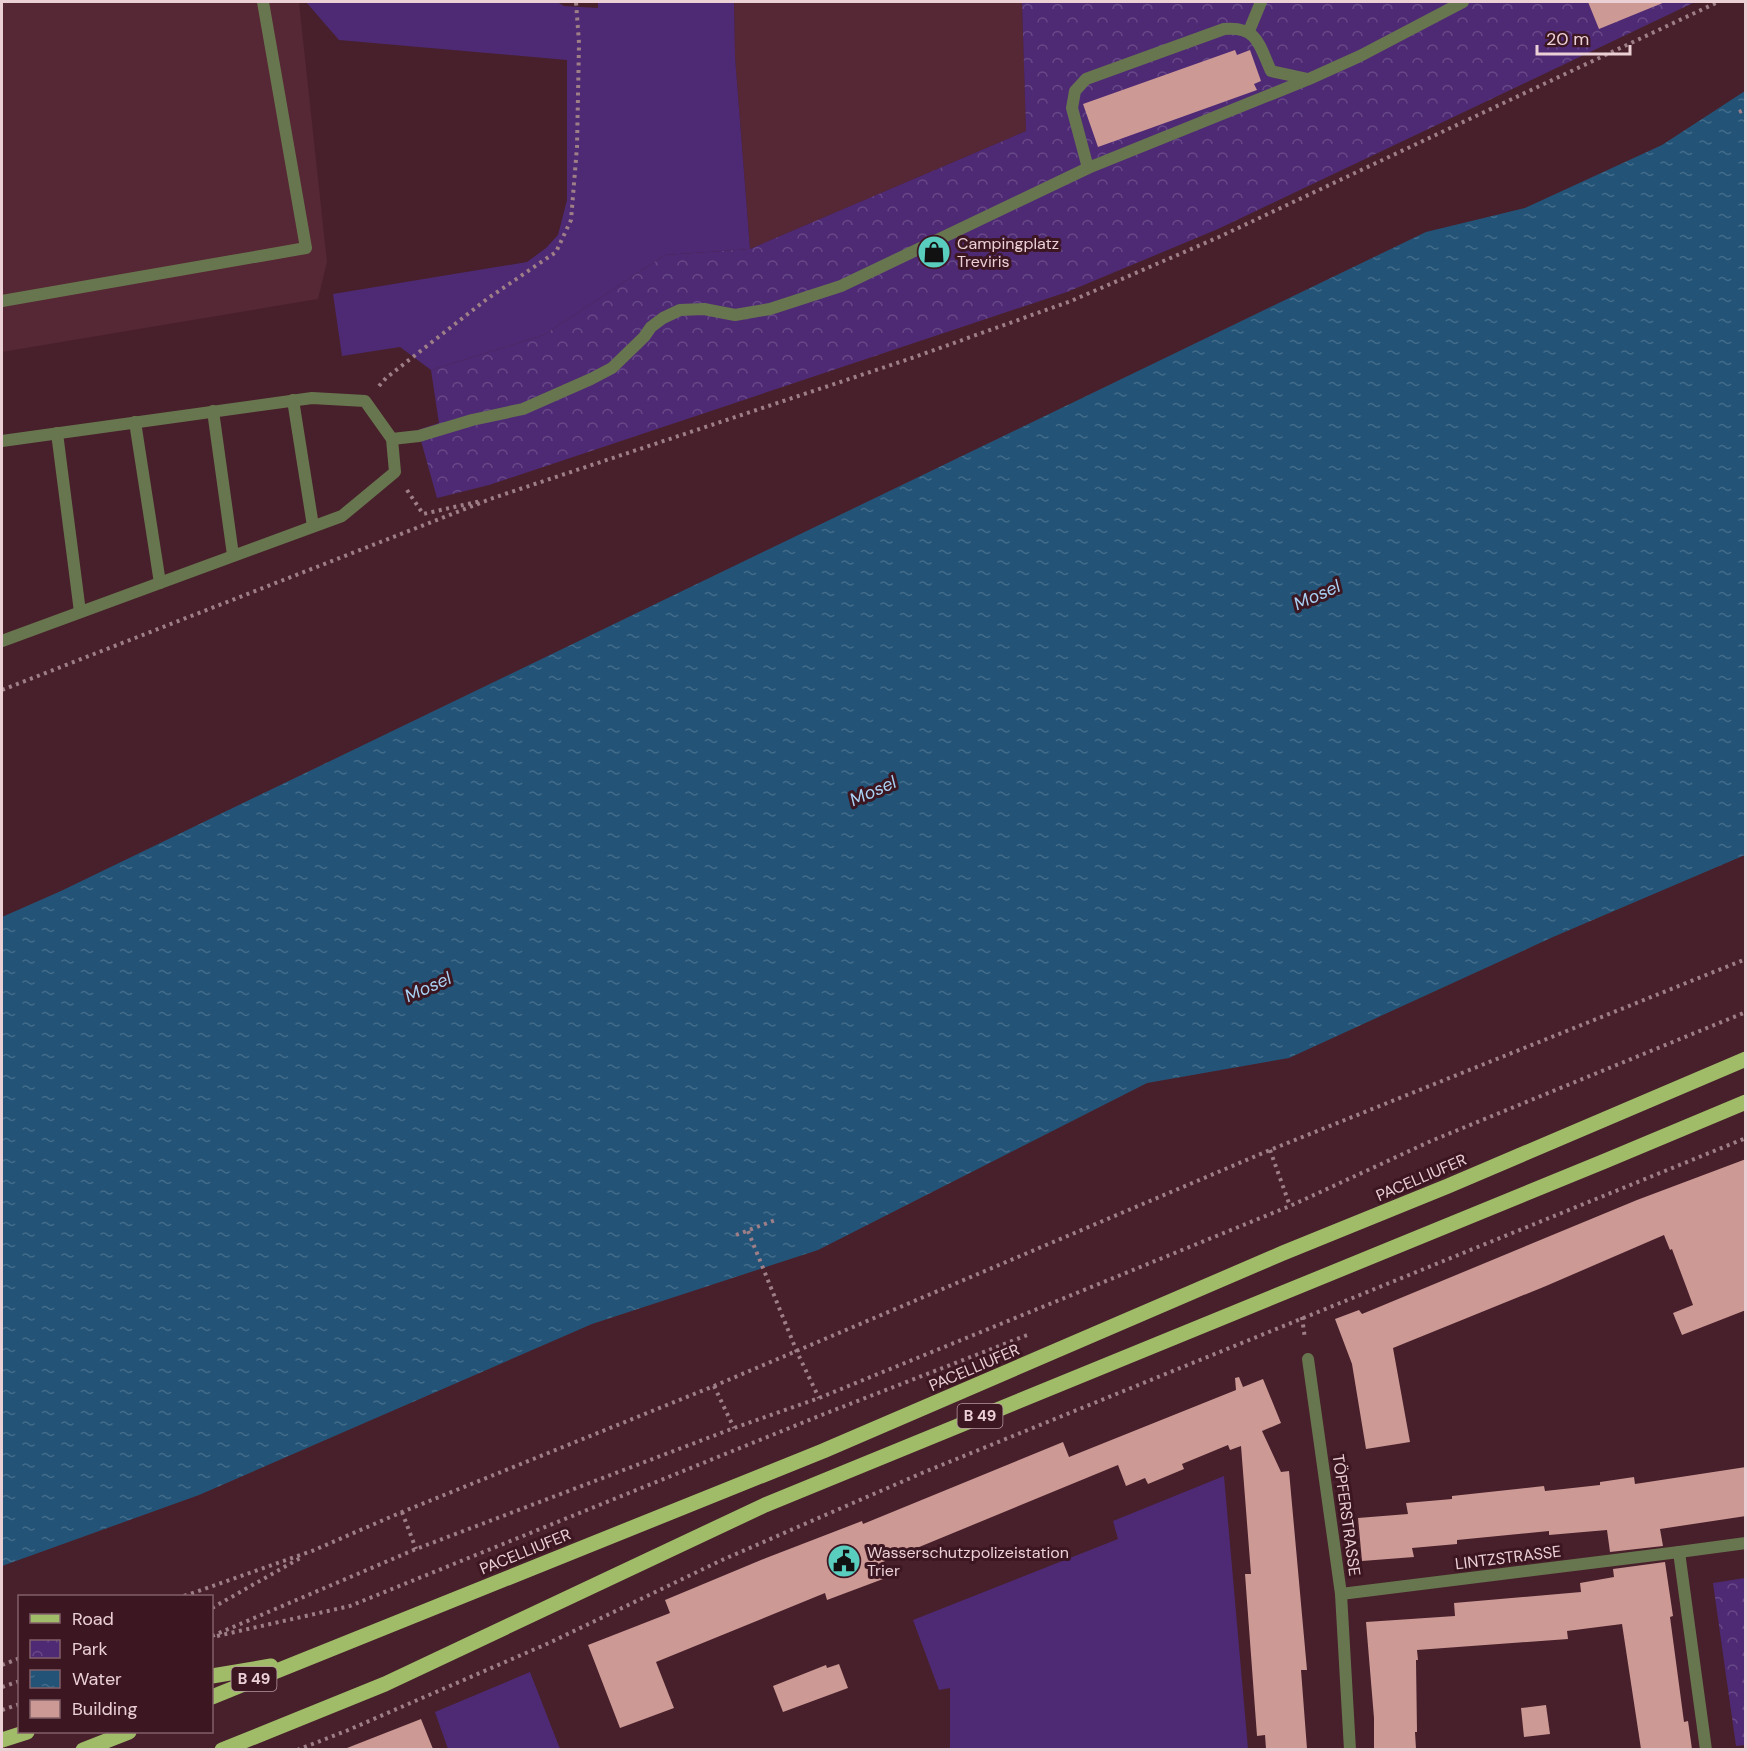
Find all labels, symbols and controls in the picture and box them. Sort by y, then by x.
scale bar [1537,18,1630,56]
text: 20 m [1546,27,1589,51]
place label: Campingplatz Treviris [957,233,1059,272]
shop icon: Campingplatz Treviris [916,234,952,270]
water label: Mosel [1290,574,1345,616]
water label: Mosel [846,770,901,812]
water label: Mosel [401,966,456,1008]
street label: PACELLIUFER [1373,1149,1470,1206]
street label: PACELLIUFER [926,1339,1023,1396]
road number: B 49 [958,1404,1002,1428]
street label: TÖPFERSTRASSE [1328,1453,1365,1577]
street label: PACELLIUFER [476,1524,574,1579]
street label: LINTZSTRASSE [1454,1541,1562,1574]
place label: Wasserschutzpolizeistation Trier [867,1542,1069,1581]
public building icon: Wasserschutzpolizeistation Trier [826,1543,862,1579]
legend [18,1595,213,1733]
text: Road [72,1607,114,1631]
text: Park [72,1637,108,1661]
text: Water [72,1667,122,1691]
road number: B 49 [232,1667,276,1691]
text: Building [72,1697,137,1721]

